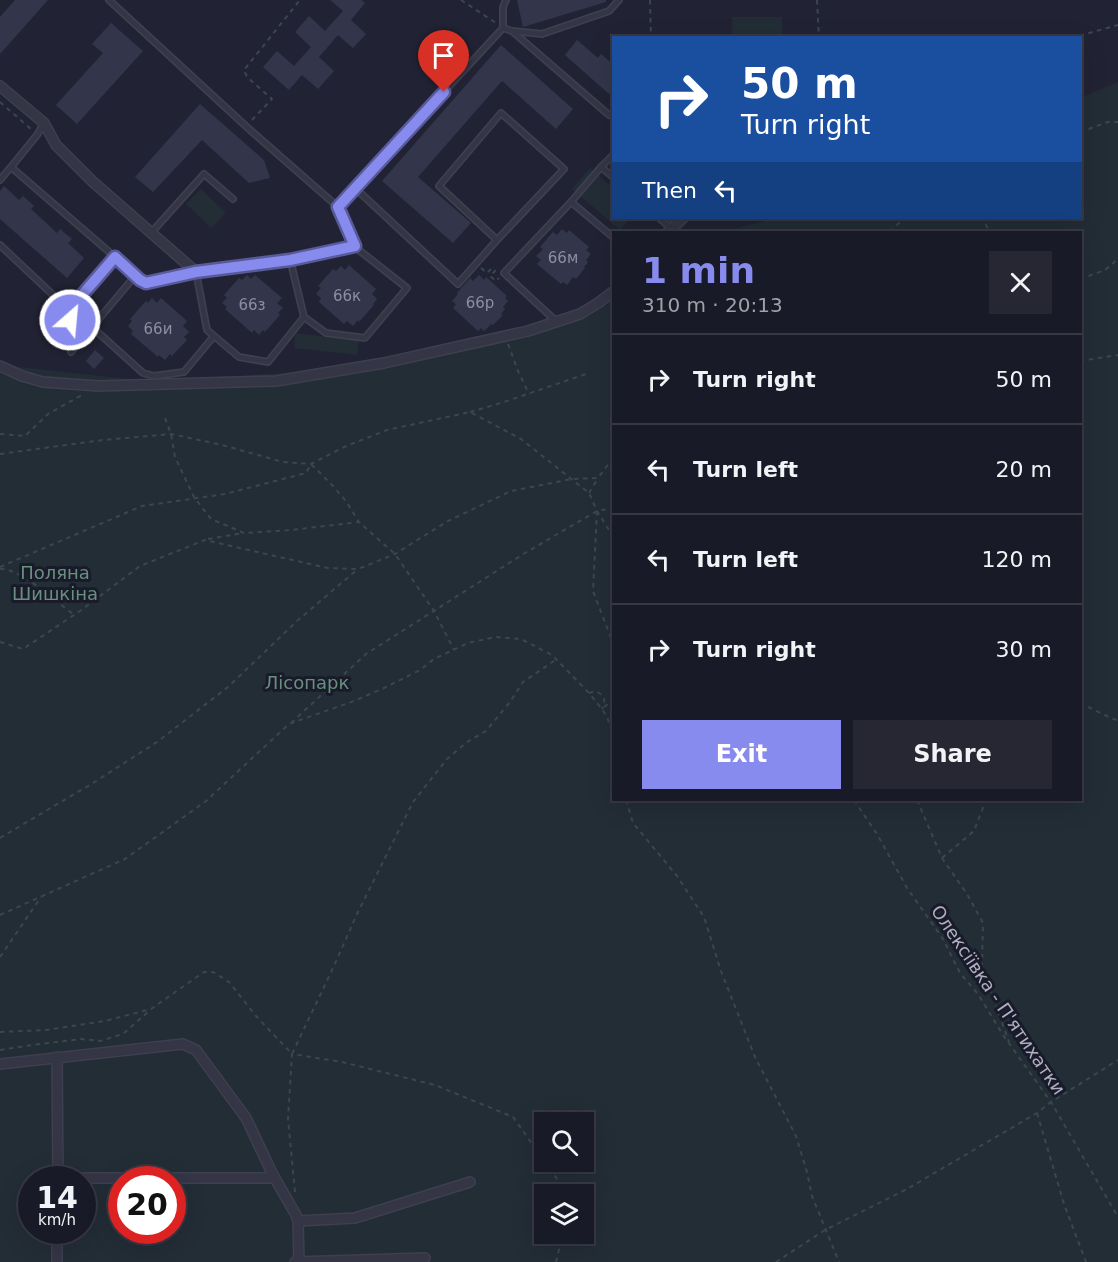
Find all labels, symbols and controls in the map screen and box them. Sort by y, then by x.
pin [418,30,469,92]
icon: arrive [427,39,460,72]
text: 50 m [741,59,858,108]
icon: right [642,60,720,138]
text: Turn right [741,109,870,140]
icon: left [709,174,742,207]
text: Then [642,178,697,203]
house number: 66м [548,249,578,267]
text: 1 min [642,250,755,291]
button: close [989,251,1052,314]
house number: 66к [333,287,361,305]
position arrow [38,288,102,352]
text: 310 m · 20:13 [642,293,783,317]
house number: 66р [466,294,494,312]
house number: 66з [238,296,266,314]
house number: 66и [144,320,172,338]
icon: right [642,363,675,396]
text: Turn right [693,367,816,392]
text: 50 m [996,367,1052,392]
icon: left [642,453,675,486]
text: Turn left [693,457,798,482]
text: 20 m [996,457,1052,482]
icon: left [642,543,675,576]
text: Turn left [693,547,798,572]
text: 120 m [982,547,1052,572]
park label: Поляна Шишкіна [12,562,98,604]
icon: right [642,633,675,666]
text: Turn right [693,637,816,662]
text: 30 m [996,637,1052,662]
park label: Лісопарк [265,672,349,693]
button: Exit [642,720,841,789]
button: Share [853,720,1052,789]
street label: Олексіївка - П'ятихатки [927,901,1070,1099]
map controls [534,1112,594,1244]
button: search [534,1112,594,1172]
speed limit sign: 20 [108,1166,186,1244]
text: 14 [36,1180,78,1215]
button: layers [534,1184,594,1244]
text: km/h [38,1211,76,1229]

